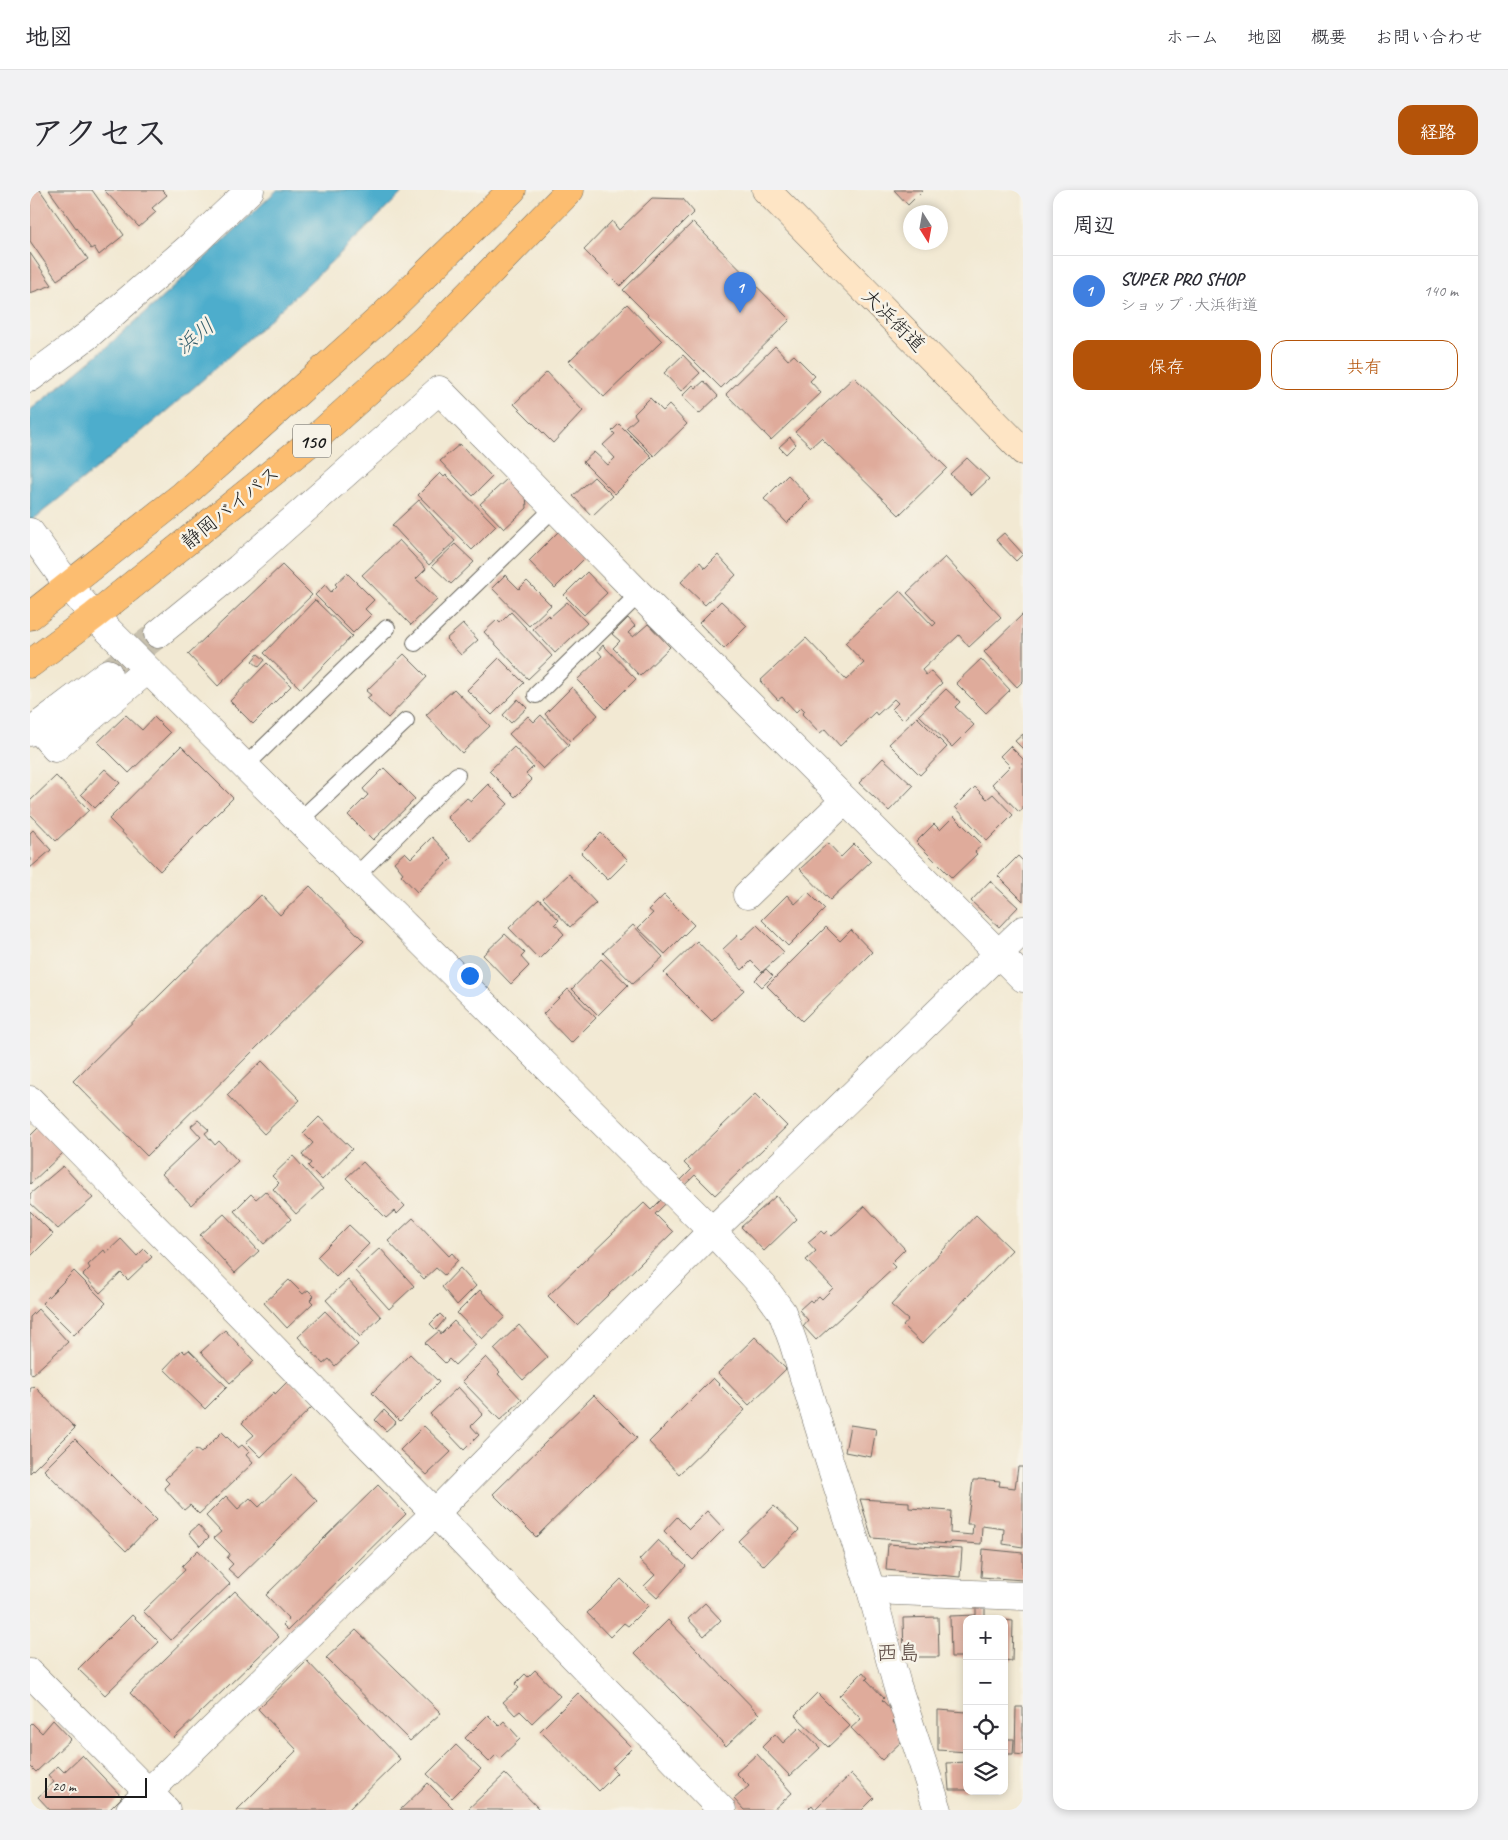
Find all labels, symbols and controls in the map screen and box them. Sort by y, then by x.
text: 地図 [25,22,73,52]
text: ホーム [1166,26,1219,48]
text: 地図 [1247,26,1283,48]
text: 概要 [1311,26,1347,48]
text: お問い合わせ [1375,26,1483,48]
button: 経路 [1398,105,1478,155]
text: アクセス [30,111,168,156]
north arrow [903,205,948,250]
text: 周辺 [1073,212,1115,238]
text: SUPER PRO SHOP [1120,267,1243,291]
pin: 1 [724,272,756,313]
text: 1 [1085,281,1093,301]
text: 140 m [1424,281,1458,301]
street label: 大浜街道 [857,283,931,357]
text: ショップ · 大浜街道 [1120,295,1258,315]
water label: 浜川 [170,313,220,359]
button: 保存 [1073,340,1261,390]
button: 共有 [1271,340,1458,390]
road number: 150 [293,425,331,458]
street label: 静岡バイパス [176,460,285,555]
your location [457,963,483,989]
map controls [963,1615,1008,1795]
button: + [963,1615,1008,1660]
district label: 西島 [876,1639,920,1667]
button: − [963,1660,1008,1705]
button: locate [963,1705,1008,1750]
button: layers [963,1750,1008,1795]
scale bar [45,1775,148,1798]
text: 20 m [52,1778,76,1795]

